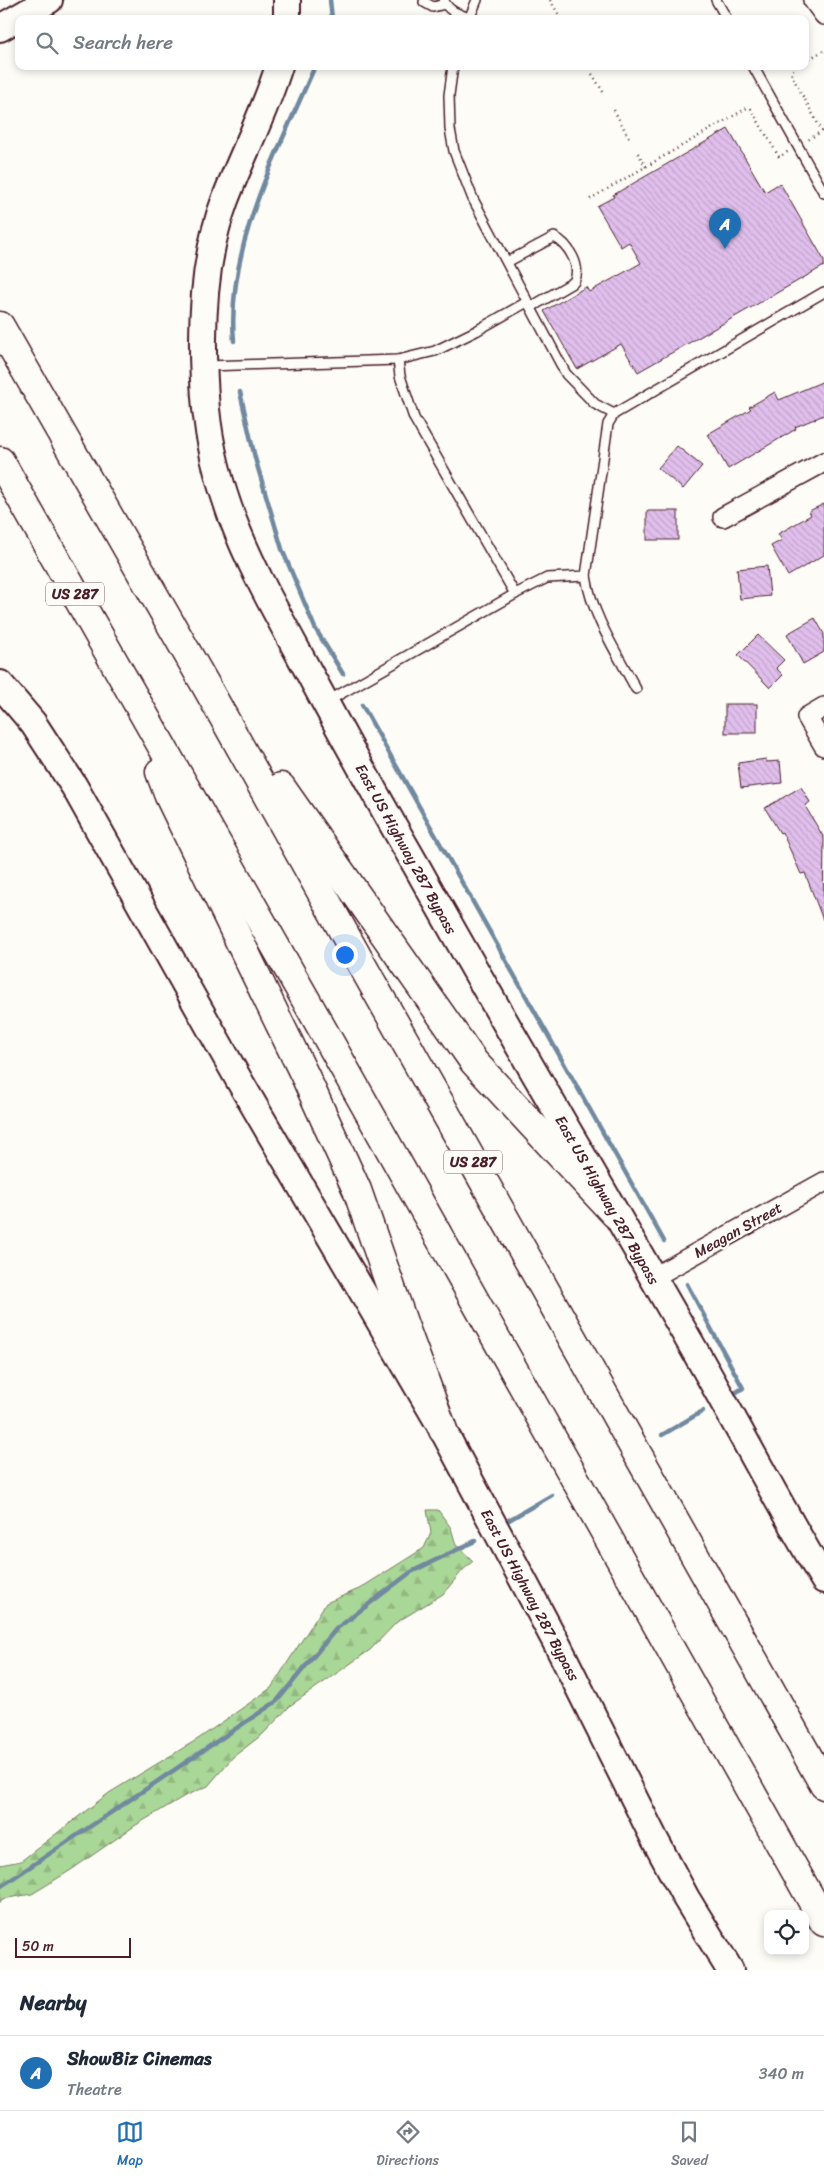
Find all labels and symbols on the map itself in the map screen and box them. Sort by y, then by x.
pin: A [709,208,741,249]
road number: US 287 [46,582,104,606]
street label: East US Highway 287 Bypass [348,759,464,939]
your location [332,942,358,968]
street label: East US Highway 287 Bypass [548,1110,666,1290]
road number: US 287 [444,1150,502,1174]
street label: Meagan Street [689,1195,788,1265]
street label: East US Highway 287 Bypass [473,1504,587,1686]
scale bar [15,1935,131,1958]

